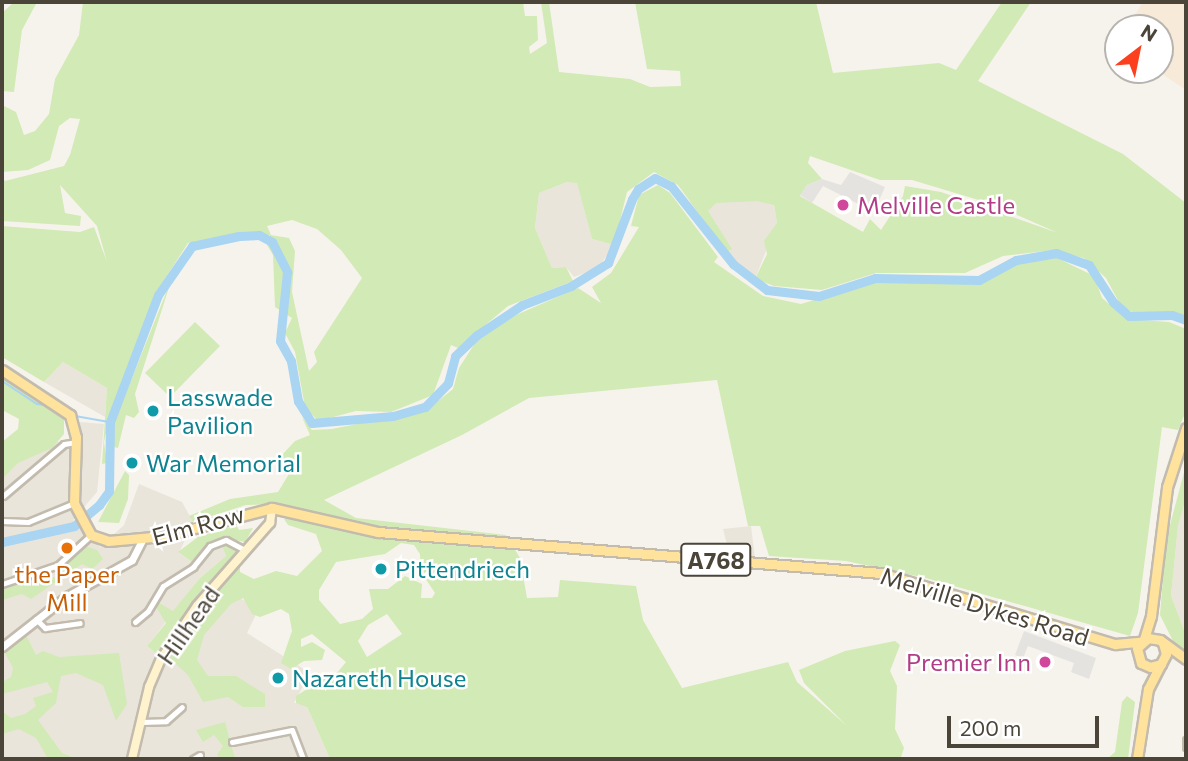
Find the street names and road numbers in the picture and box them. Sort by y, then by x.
street label: Elm Row [149,499,247,551]
road number: A768 [679,540,753,580]
street label: Melville Dykes Road [877,561,1093,651]
street label: Hillhead [151,580,225,670]

